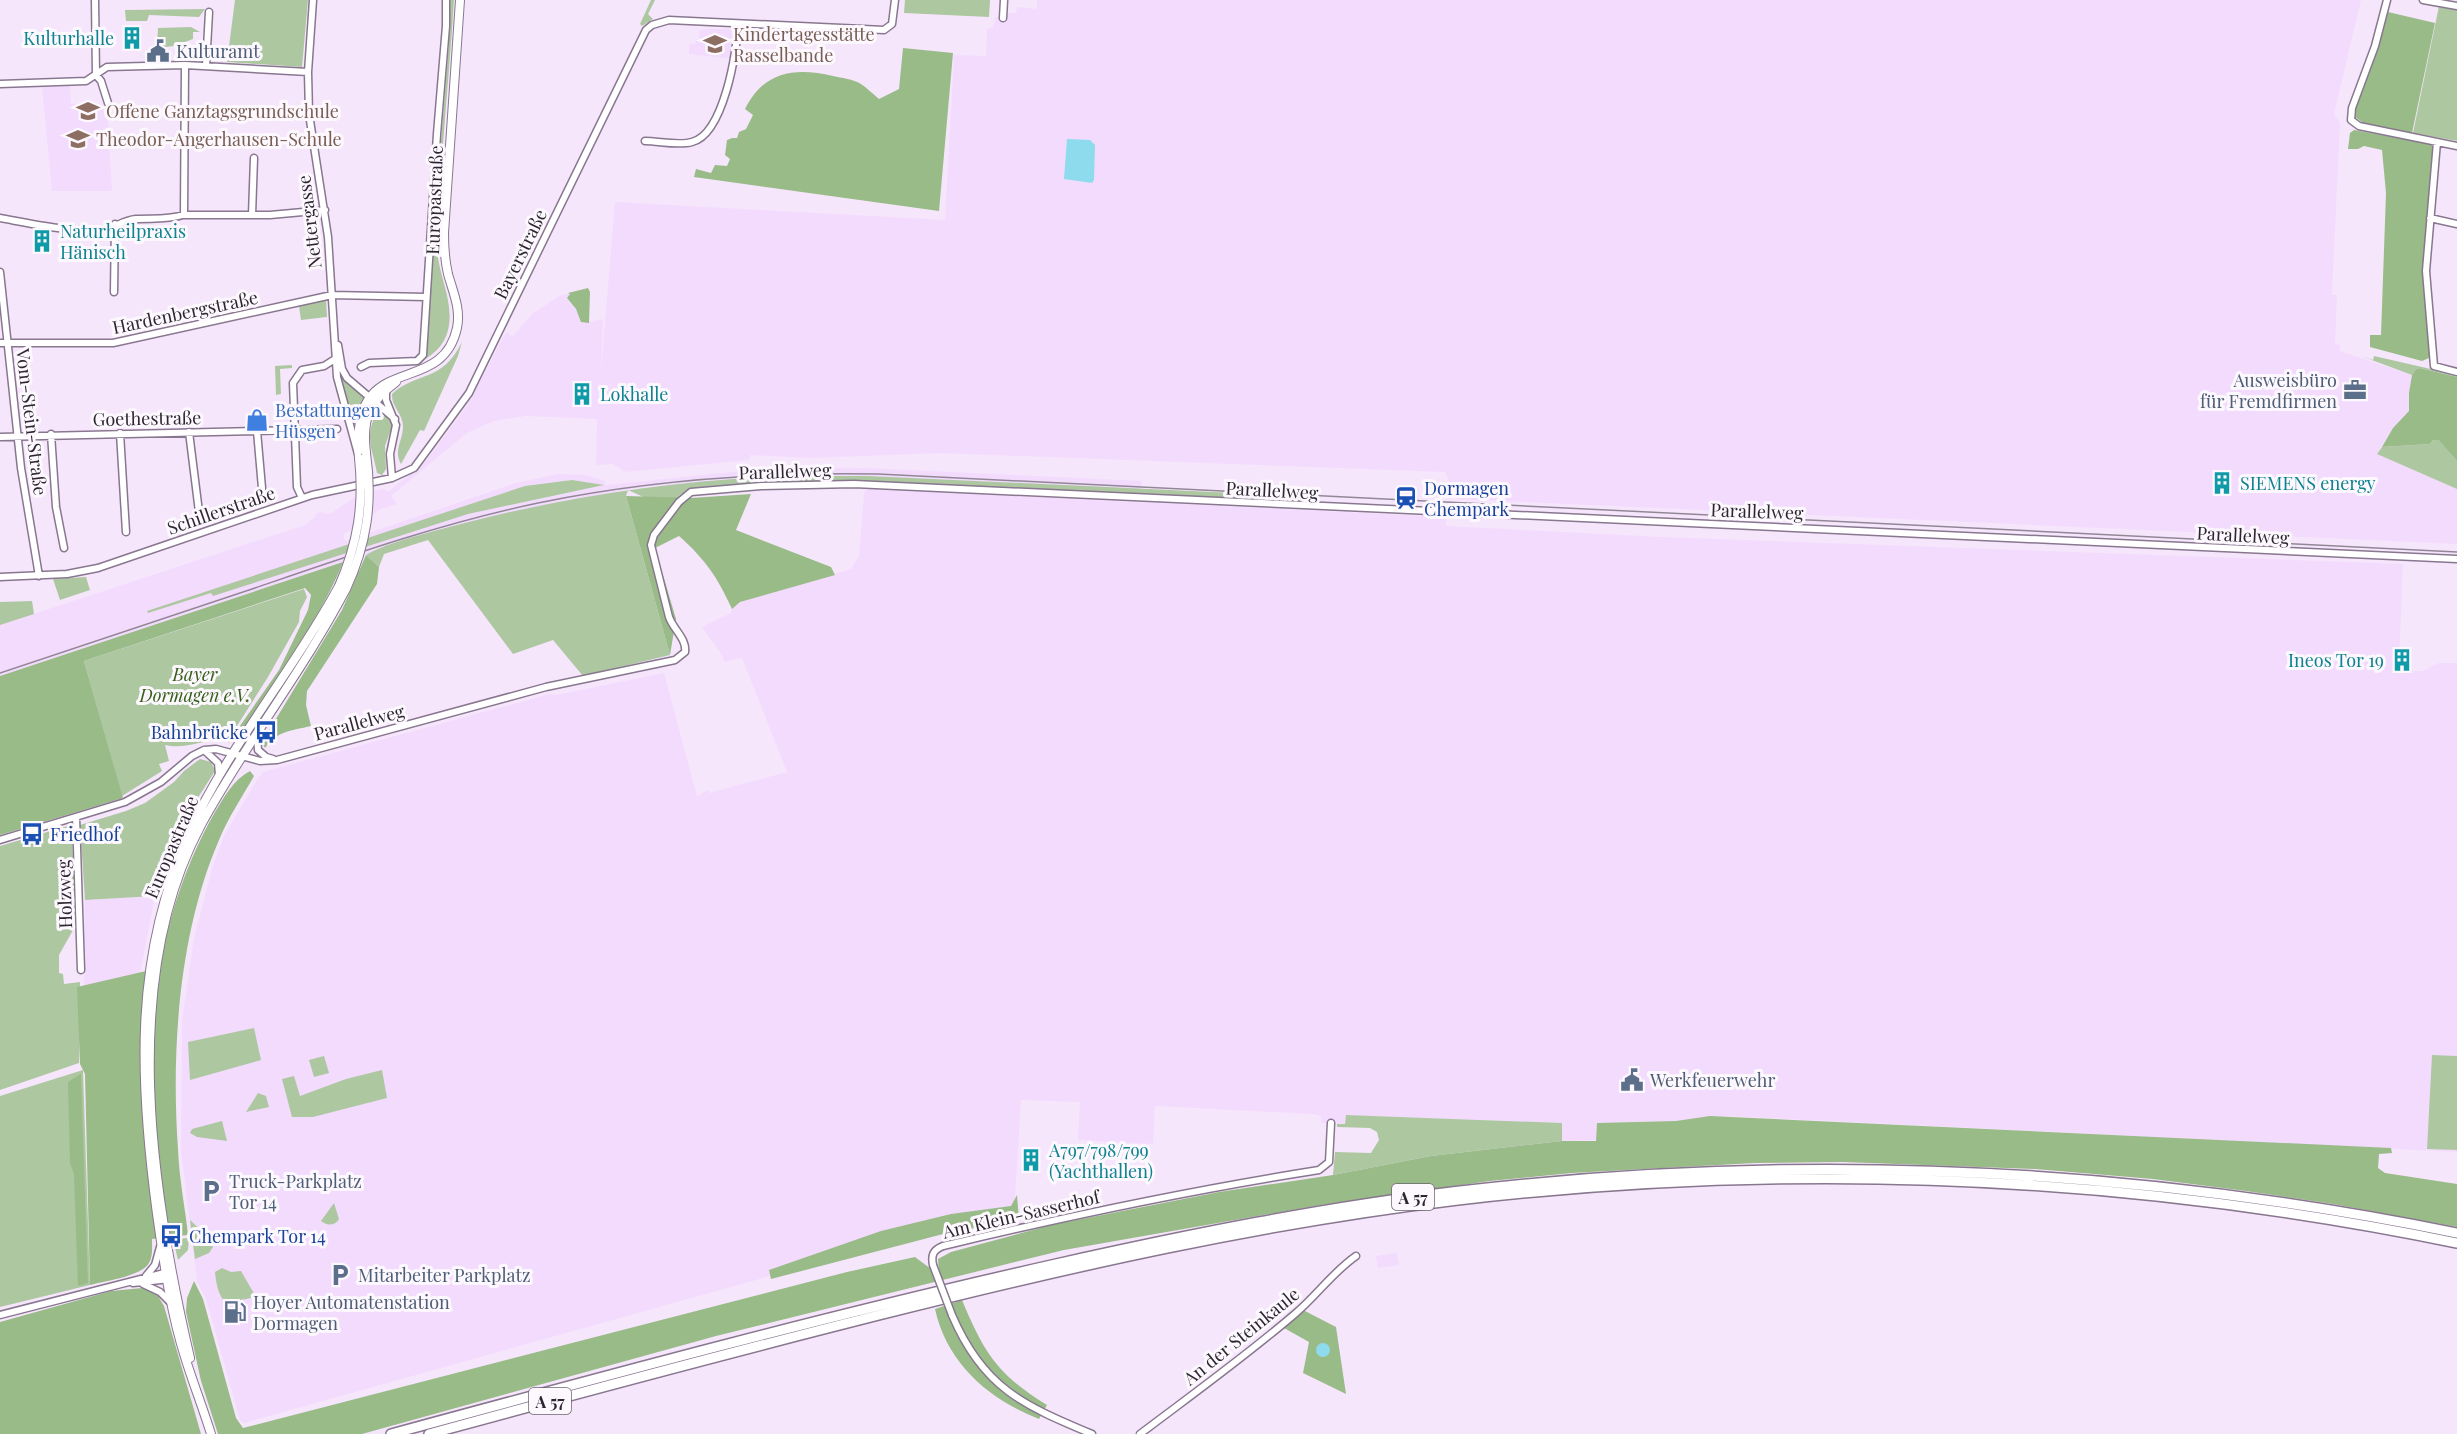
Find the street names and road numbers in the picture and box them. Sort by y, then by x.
street label: Europastraße [420,145,448,255]
street label: Nettergasse [291,174,327,270]
street label: Bayerstraße [488,205,552,303]
street label: Hardenbergstraße [110,285,260,339]
street label: Vom-Stein-Straße [11,346,53,497]
street label: Goethestraße [92,405,202,431]
street label: Parallelweg [738,457,832,485]
street label: Parallelweg [1225,476,1320,504]
street label: Schillerstraße [164,480,278,540]
street label: Parallelweg [1710,497,1804,525]
street label: Parallelweg [2196,521,2291,549]
street label: Parallelweg [311,698,408,746]
street label: Europastraße [139,792,203,902]
street label: Holzweg [51,859,77,929]
street label: Am Klein-Sasserhof [939,1184,1104,1244]
road number: A 57 [1392,1184,1434,1210]
street label: An der Steinkaule [1177,1282,1304,1391]
road number: A 57 [529,1388,571,1414]

